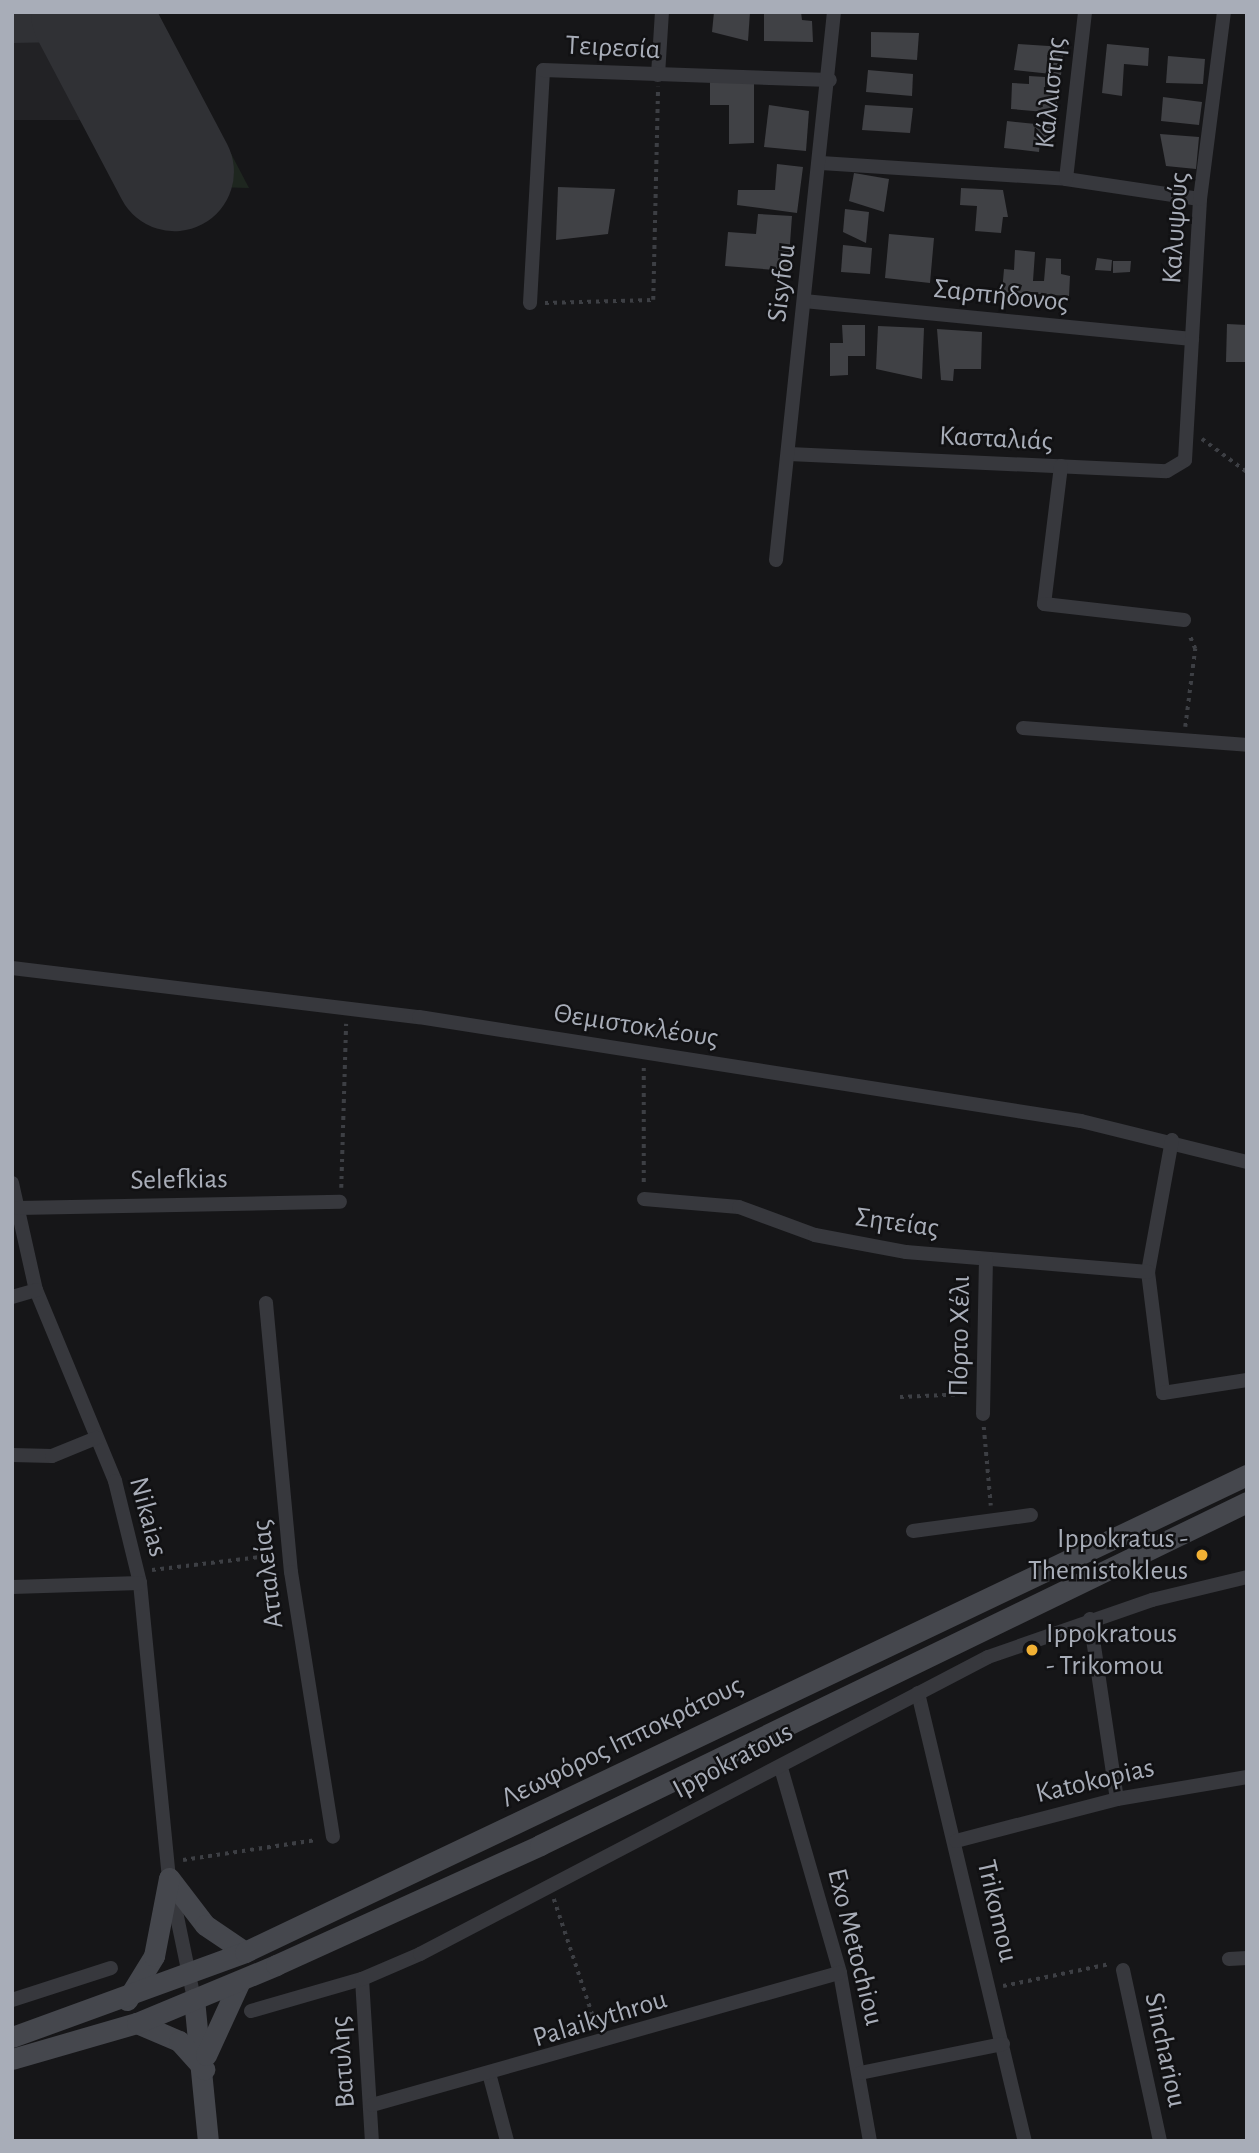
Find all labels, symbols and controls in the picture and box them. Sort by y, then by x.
street label: Τειρεσία [565,29,661,67]
street label: Κάλλιστης [1028,36,1074,150]
street label: Καλυψούς [1155,171,1197,285]
street label: Sisyfou [761,242,803,324]
street label: Σαρπήδονος [932,272,1070,320]
street label: Κασταλιάς [938,419,1054,459]
street label: Θεμιστοκλέους [551,996,721,1056]
street label: Selefkias [130,1162,228,1198]
street label: Σητείας [853,1200,941,1246]
street label: Πόρτο Χέλι [942,1275,978,1397]
street label: Nikaias [121,1473,175,1561]
street label: Ατταλείας [245,1518,291,1630]
place label: Ippokratus - Themistokleus [1028,1522,1188,1588]
marker: Ippokratus - Themistokleus [1194,1547,1210,1563]
place label: Ippokratous - Trikomou [1046,1617,1177,1683]
marker: Ippokratous - Trikomou [1024,1642,1040,1658]
street label: Λεωφόρος Ιπποκράτους [496,1669,748,1815]
street label: Ippokratous [667,1715,799,1807]
street label: Katokopias [1032,1751,1158,1811]
street label: Trikomou [969,1857,1025,1965]
street label: Exo Metochiou [819,1865,891,2029]
street label: Palaikythrou [529,1983,671,2055]
street label: Sinchariou [1136,1990,1194,2110]
street label: Βατυλης [323,2015,363,2109]

